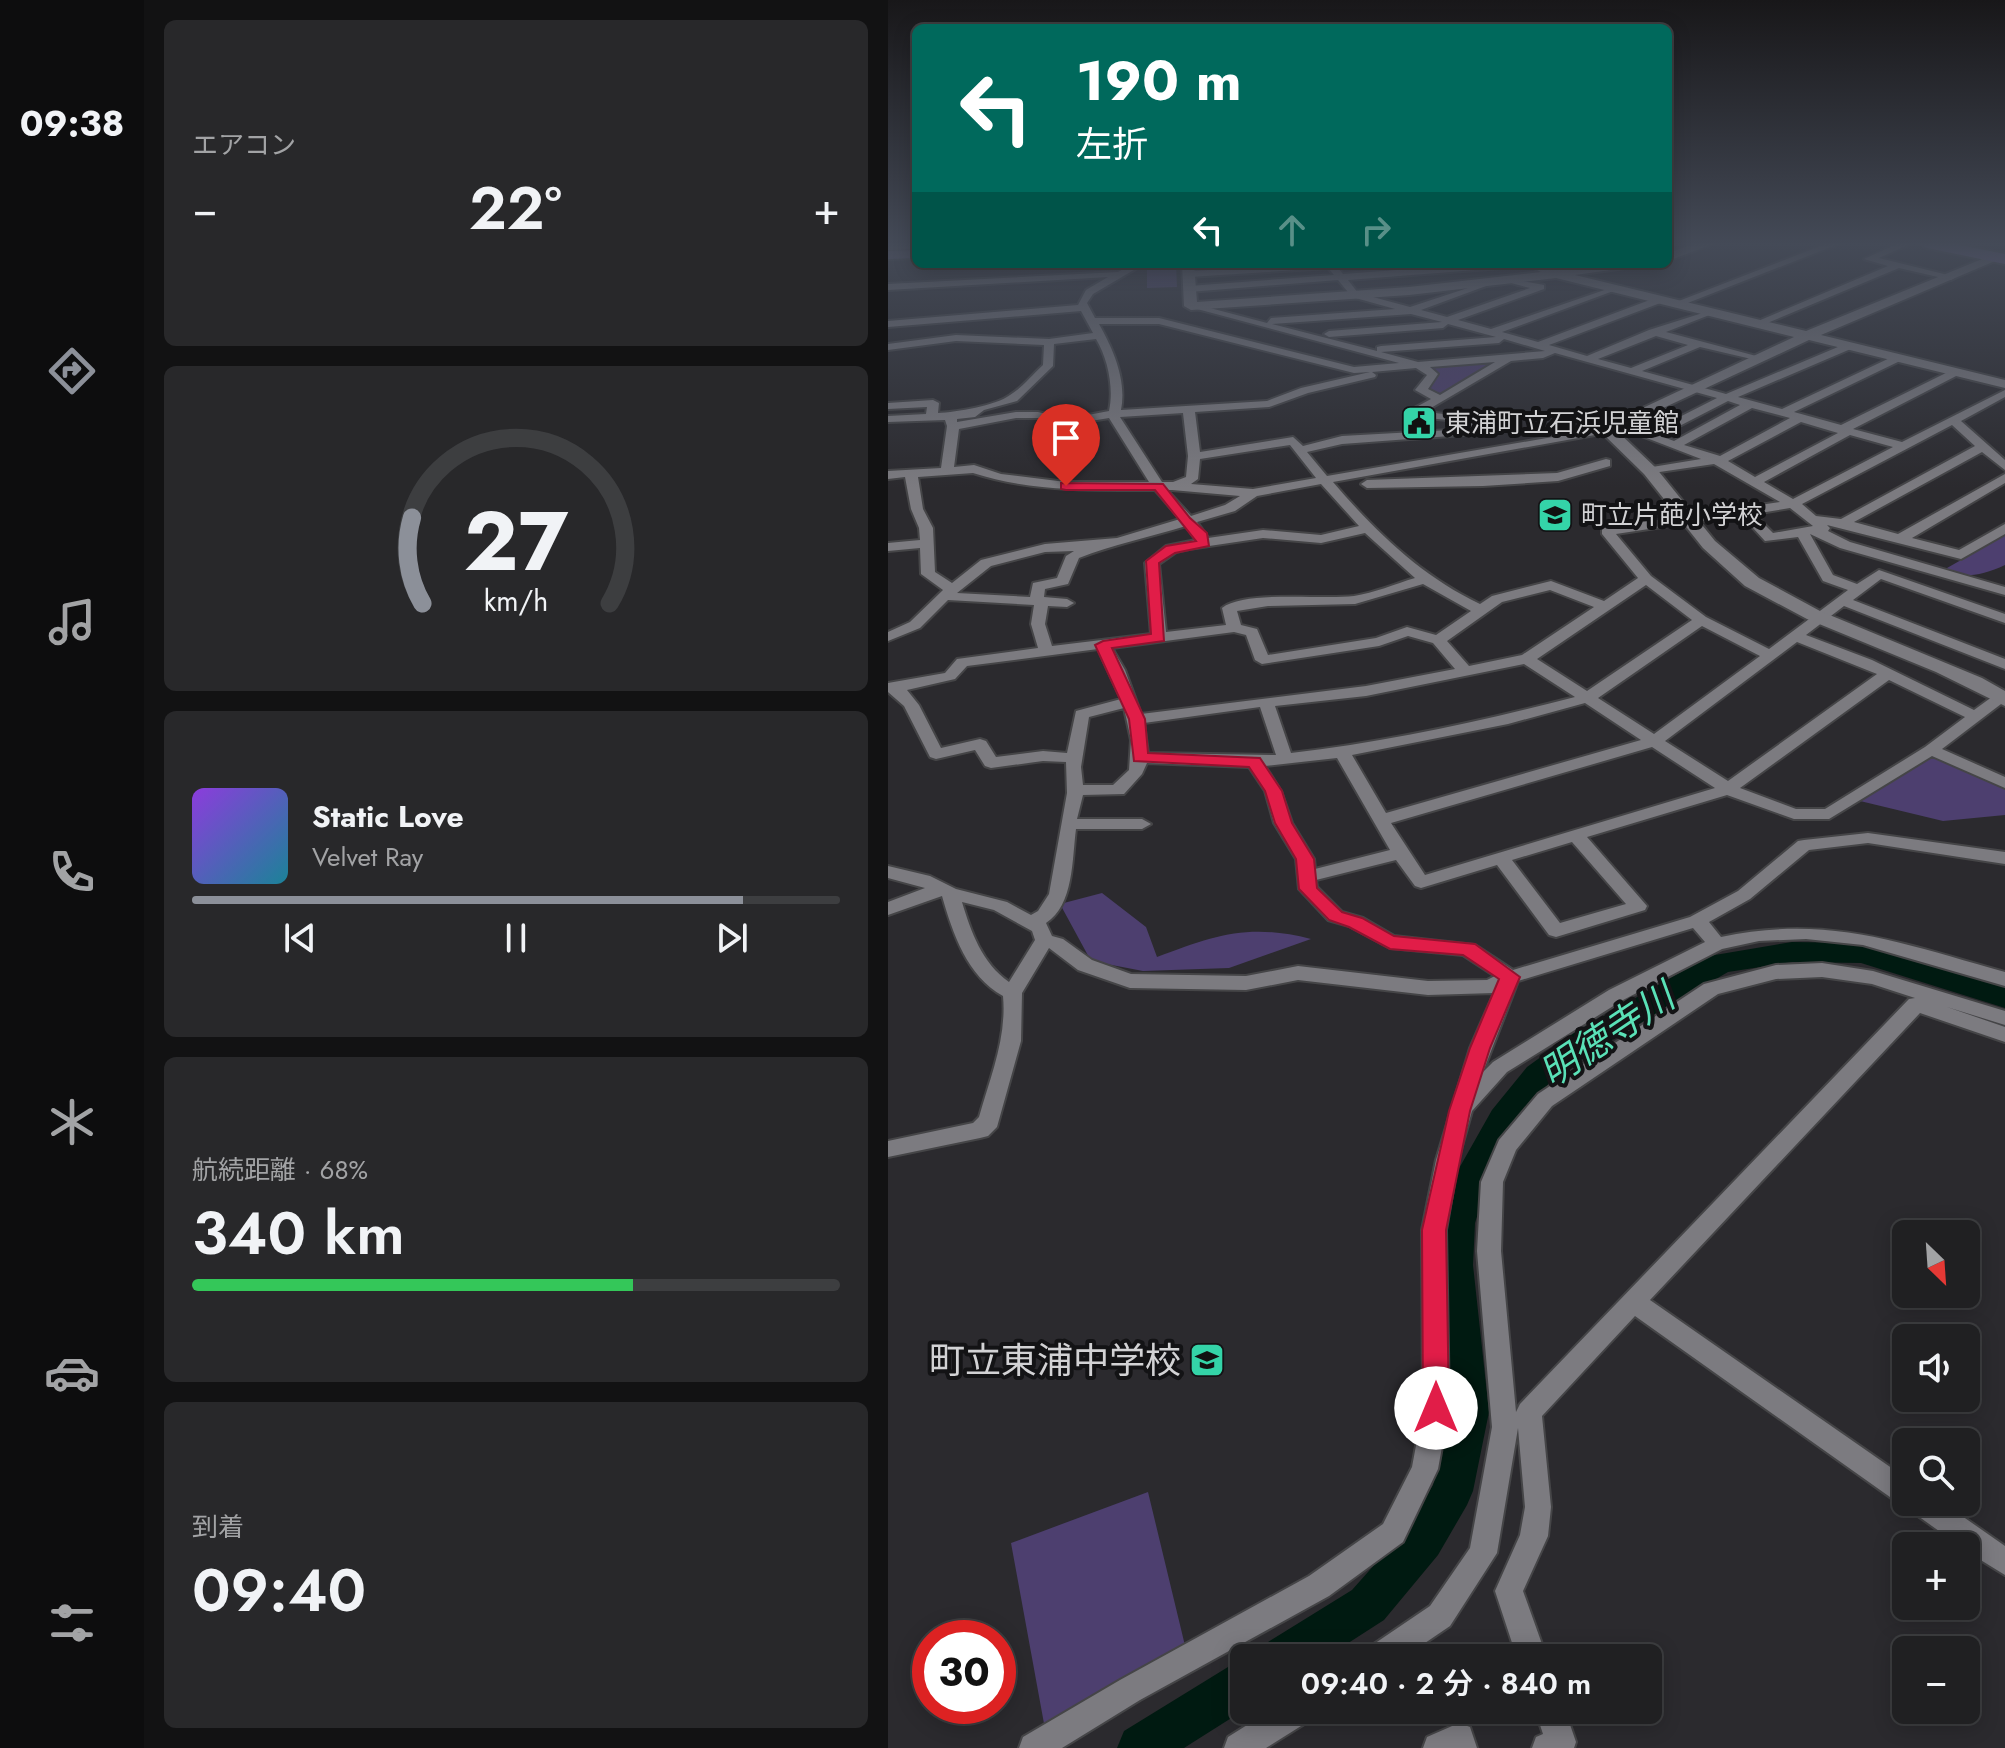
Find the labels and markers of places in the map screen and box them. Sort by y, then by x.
pin [1032,404,1100,486]
public building icon: 東浦町立石浜児童館 [1400,404,1438,442]
place label: 東浦町立石浜児童館 [1445,404,1679,442]
school or university icon: 町立片葩小学校 [1536,496,1574,534]
place label: 町立片葩小学校 [1581,496,1763,534]
place label: 町立東浦中学校 [929,1334,1181,1386]
school or university icon: 町立東浦中学校 [1188,1341,1226,1379]

